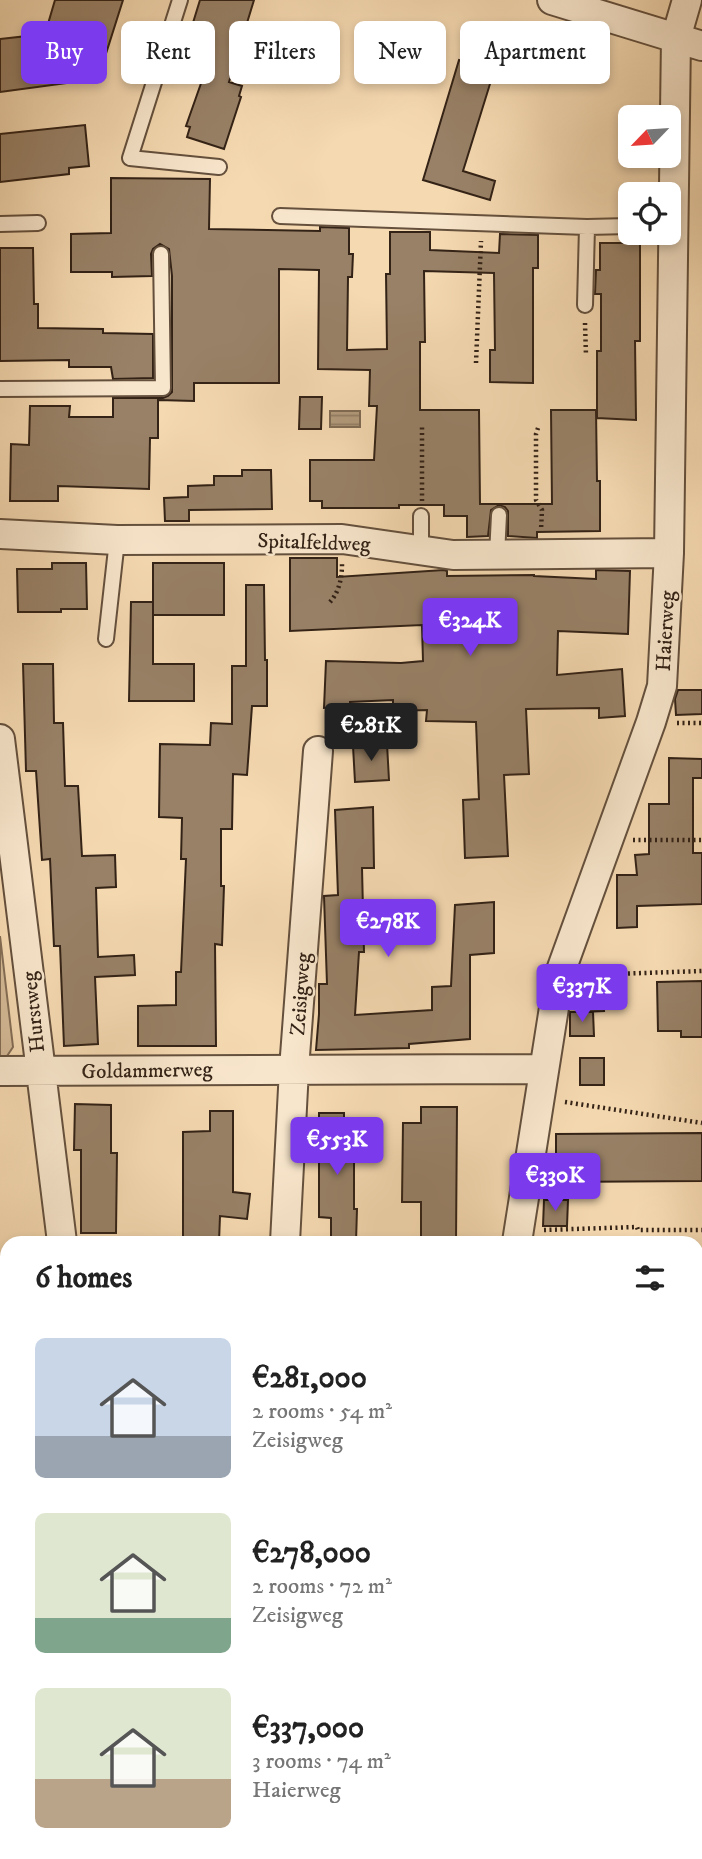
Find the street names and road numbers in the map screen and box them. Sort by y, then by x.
street label: Spitalfeldweg [257,528,372,558]
street label: Haierweg [651,589,681,672]
street label: Zeisigweg [285,951,317,1036]
street label: Hurstweg [17,969,51,1054]
street label: Goldammerweg [81,1057,214,1085]

